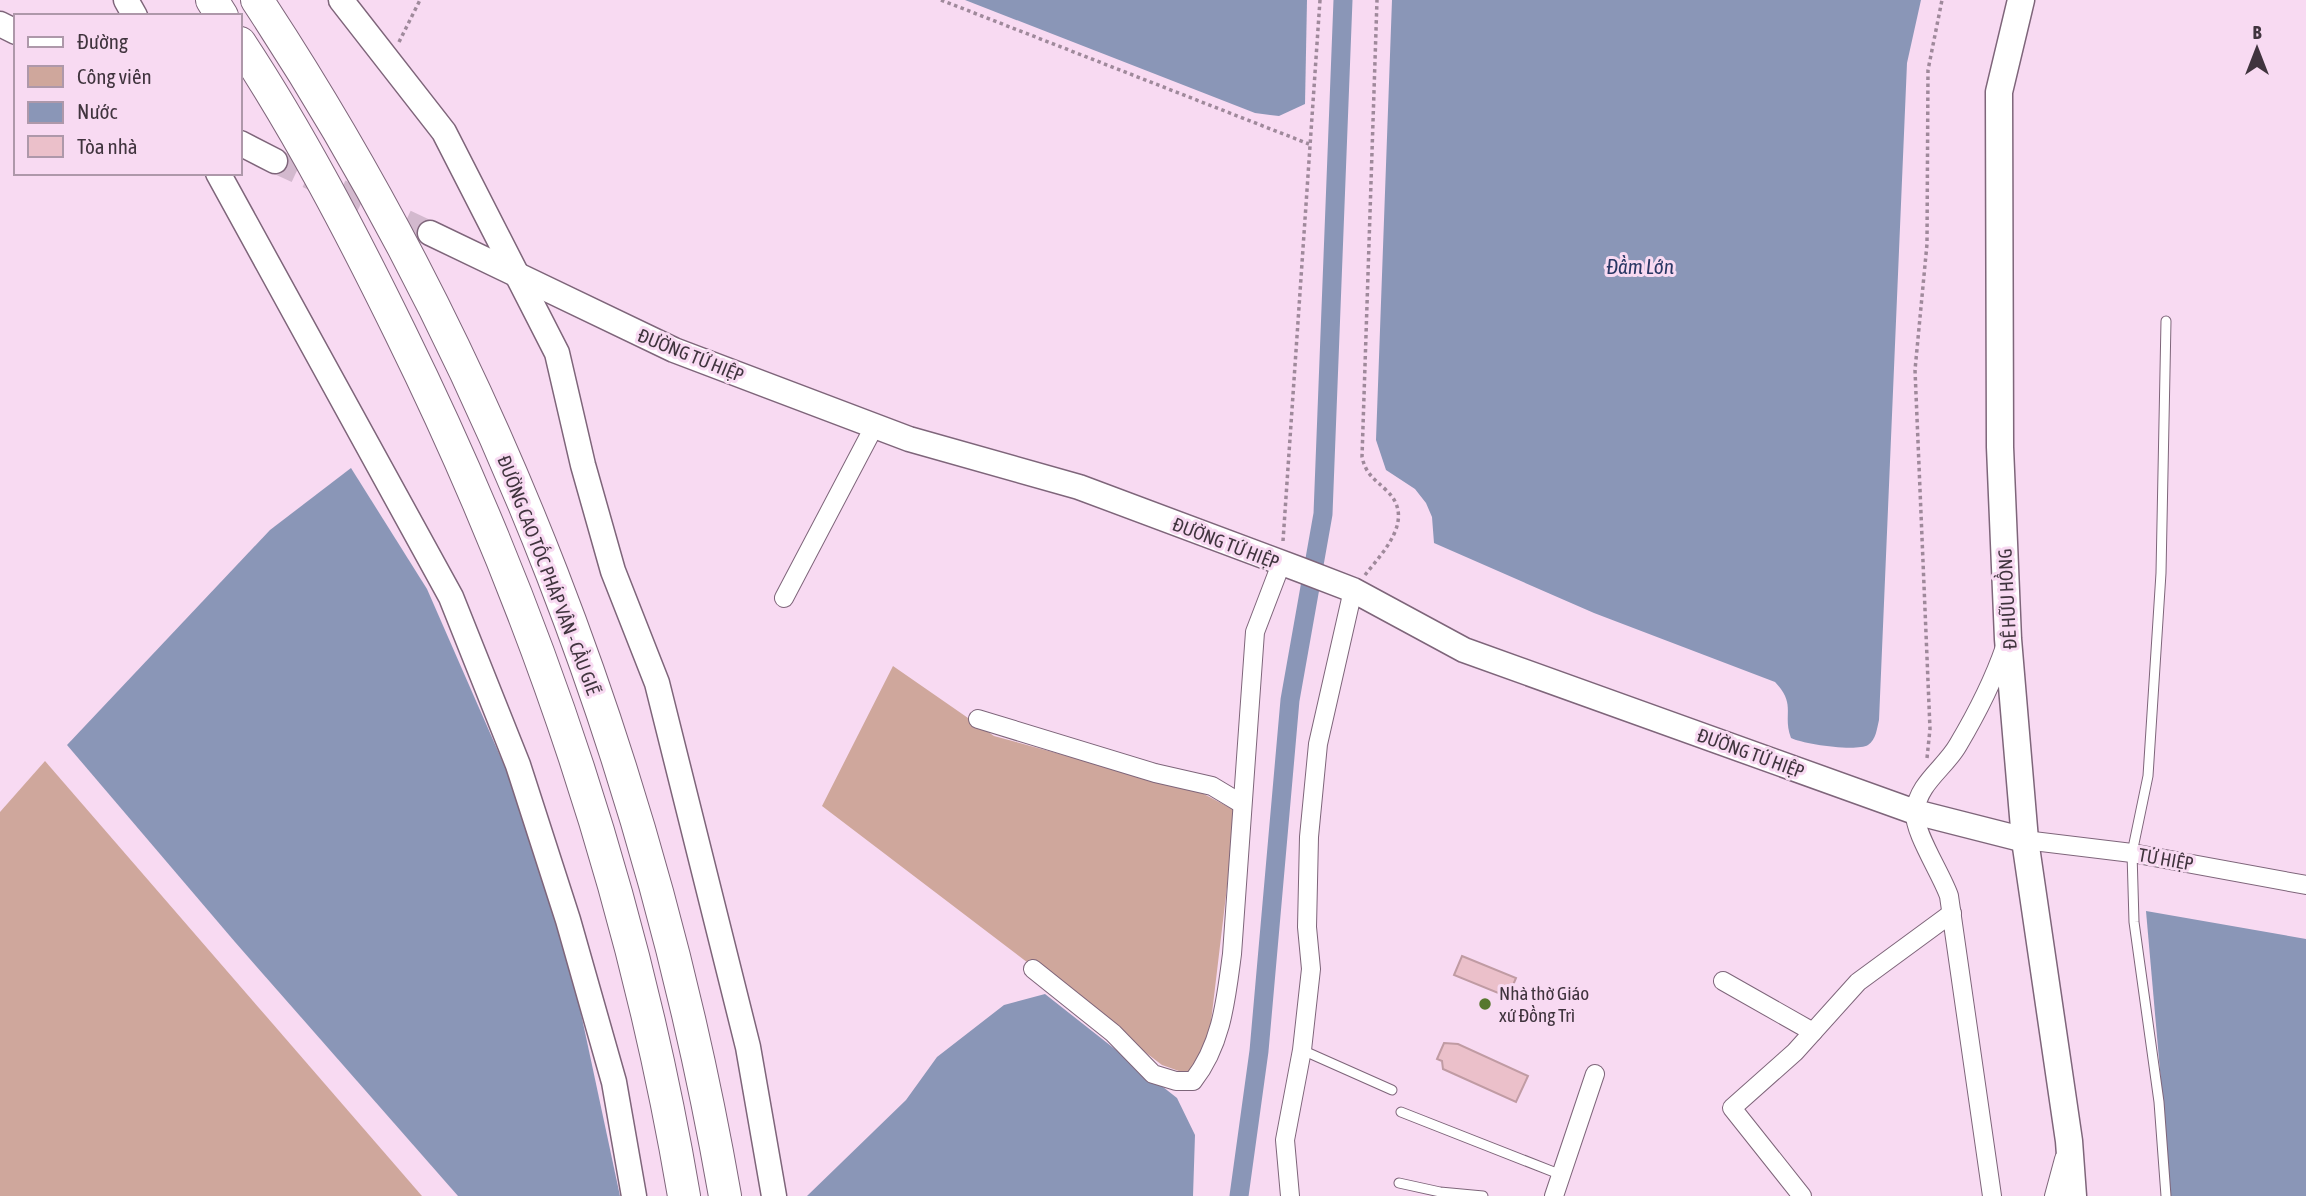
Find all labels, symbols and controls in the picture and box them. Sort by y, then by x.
legend [14,14,242,175]
north arrow [2222,14,2292,84]
text: B [2252,21,2262,43]
text: Đường [77,29,128,53]
text: Công viên [77,64,152,88]
text: Nước [77,99,117,123]
text: Tòa nhà [77,134,138,158]
water label: Đầm Lớn [1606,254,1674,278]
street label: ĐƯỜNG TỨ HIỆP [635,324,747,386]
street label: ĐƯỜNG CAO TỐC PHÁP VÂN - CẦU GIẼ [493,452,606,698]
street label: ĐƯỜNG TỨ HIỆP [1170,513,1282,573]
street label: ĐÊ HỮU HỒNG [1992,548,2021,650]
street label: ĐƯỜNG TỨ HIỆP [1694,723,1808,783]
street label: TỨ HIỆP [2137,843,2195,875]
place label: Nhà thờ Giáo xứ Đồng Trì [1499,982,1589,1026]
marker: Nhà thờ Giáo xứ Đồng Trì [1477,996,1493,1012]

